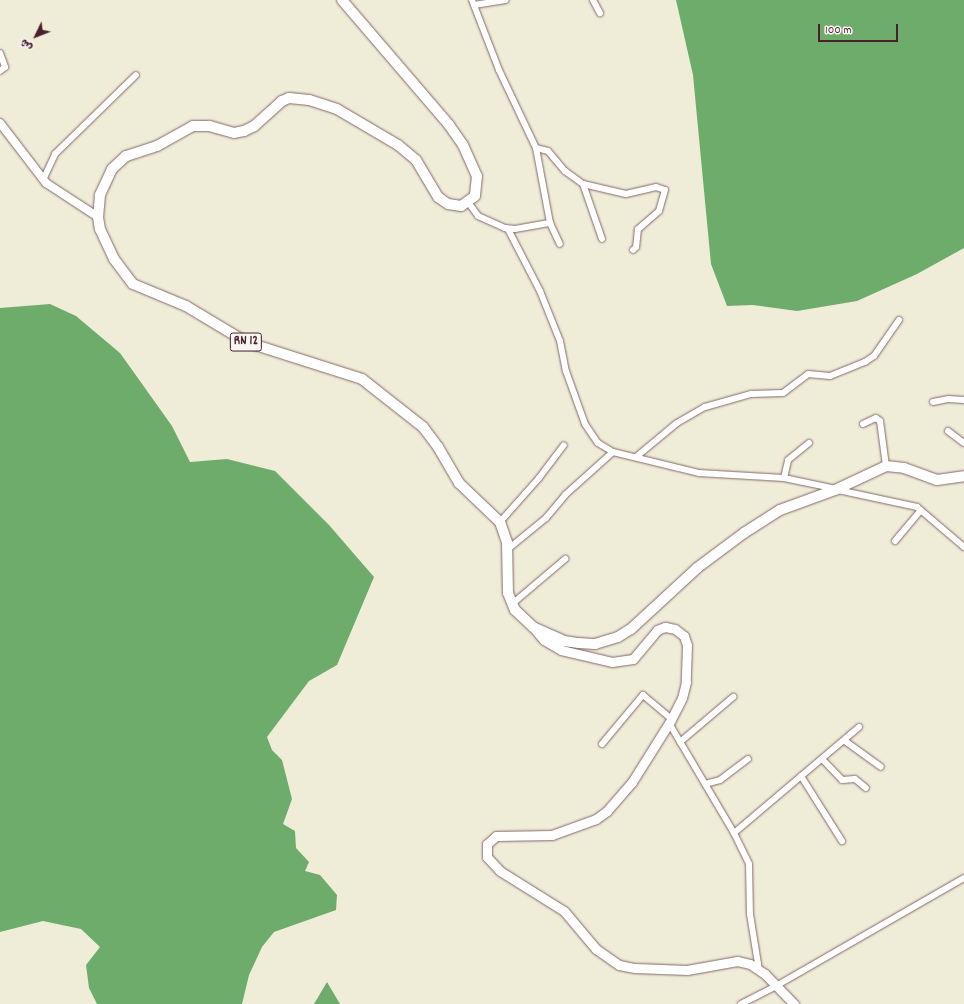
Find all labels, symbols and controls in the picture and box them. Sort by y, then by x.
north arrow [16,16,56,56]
scale bar [820,16,900,42]
text: 100 m [825,22,852,39]
text: ش [17,34,37,54]
road number: RN 12 [229,331,263,353]

